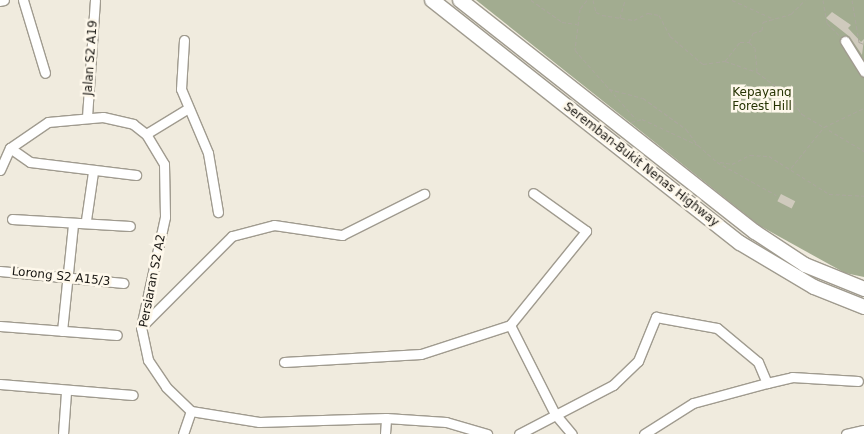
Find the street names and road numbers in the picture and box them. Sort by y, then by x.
street label: Jalan S2 A19 [81,20,101,96]
street label: Seremban-Bukit Nenas Highway [560,100,722,230]
street label: Persiaran S2 A2 [137,233,169,329]
street label: Lorong S2 A15/3 [11,265,111,289]

